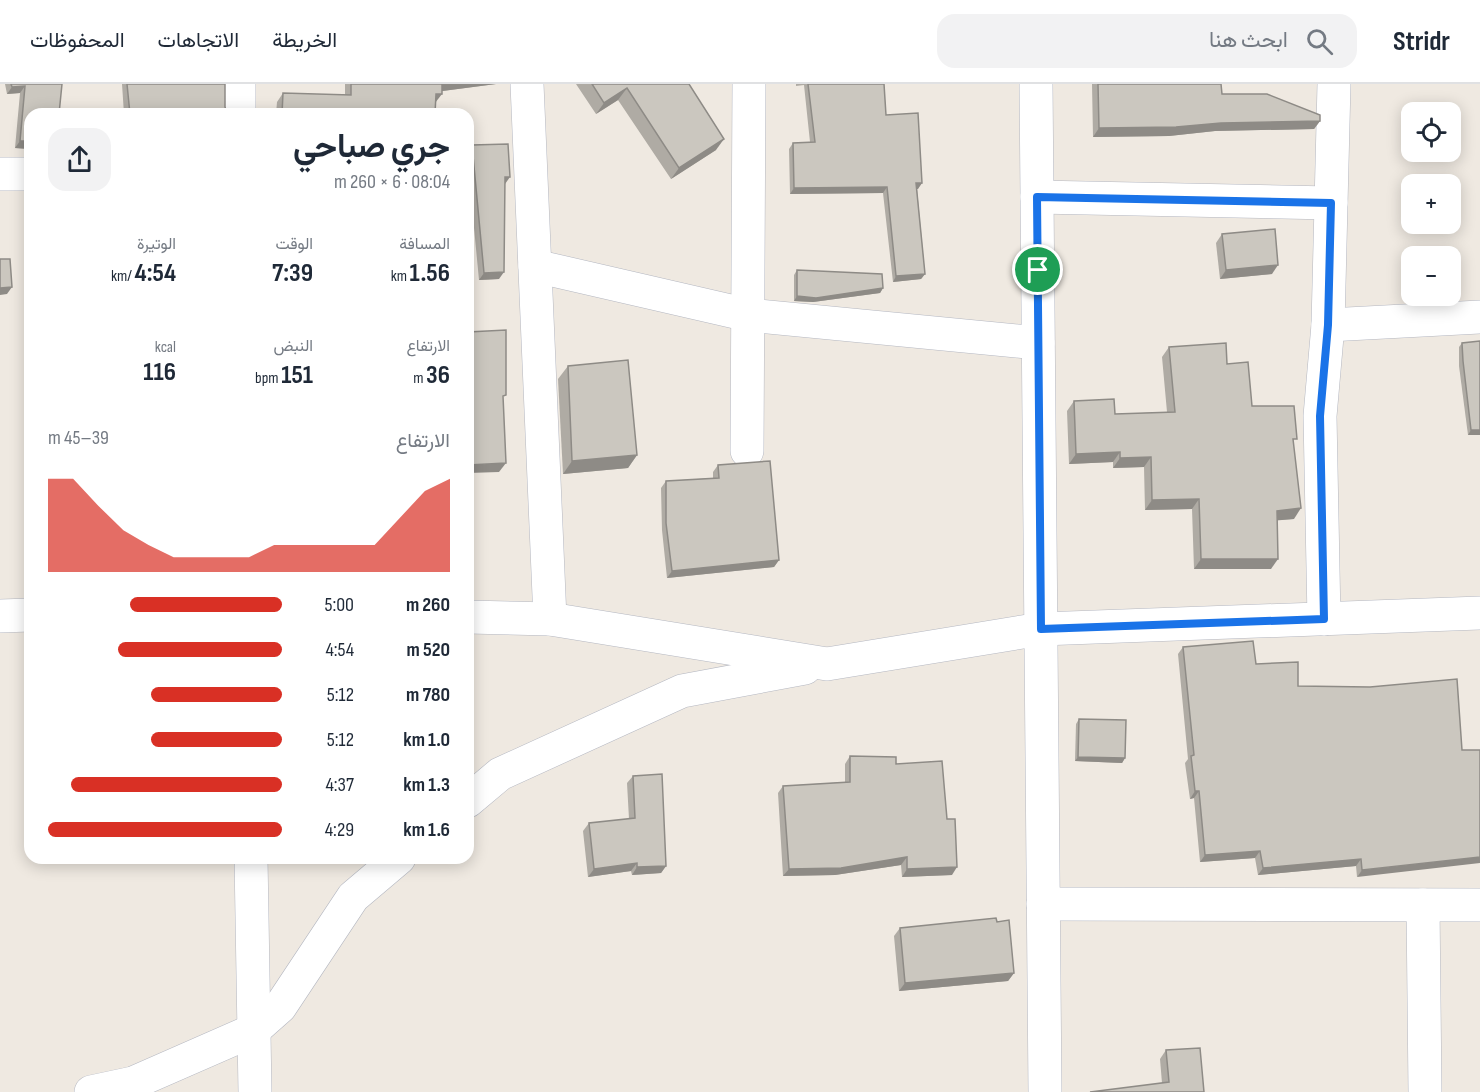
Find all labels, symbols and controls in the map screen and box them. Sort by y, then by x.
search box [937,14,1357,68]
icon: search [1303,25,1336,58]
text: Stridr [1393,25,1450,58]
text: ابحث هنا [1209,27,1288,54]
text: المحفوظات [30,28,125,53]
text: الاتجاهات [158,28,239,53]
text: الخريطة [272,28,337,53]
map controls [1401,102,1461,306]
button: locate [1401,102,1461,162]
text: جري صباحي [293,127,450,167]
button: share [48,128,111,191]
text: 08:04 · 6 × 260 m [334,170,450,194]
button: + [1401,174,1461,234]
text: الوتيرة [137,235,176,254]
text: الوقت [275,235,313,254]
text: المسافة [399,235,450,254]
pin [1012,244,1063,295]
button: − [1401,246,1461,306]
icon: arrive [1021,253,1054,286]
text: 4:54 [135,258,176,289]
text: 7:39 [272,258,313,289]
text: 1.56 [410,258,450,289]
text: /km [111,267,135,286]
text: km [391,267,410,286]
text: النبض [273,337,313,356]
text: الارتفاع [407,337,450,356]
text: kcal [155,338,176,357]
text: 116 [143,357,176,388]
text: 151 [281,360,313,391]
text: 36 [426,360,450,391]
text: bpm [255,369,281,388]
text: m [413,369,426,388]
text: 39–45 m [48,426,109,450]
text: الارتفاع [396,429,450,453]
text: 5:00 [324,593,354,617]
text: 260 m [406,593,450,617]
text: 4:54 [325,638,354,662]
text: 520 m [407,638,450,662]
text: 5:12 [327,683,354,707]
text: 780 m [406,683,450,707]
text: 5:12 [327,728,354,752]
text: 1.0 km [403,728,450,752]
text: 4:37 [325,773,354,797]
text: 1.3 km [403,773,450,797]
text: 4:29 [325,818,354,842]
text: 1.6 km [403,818,450,842]

